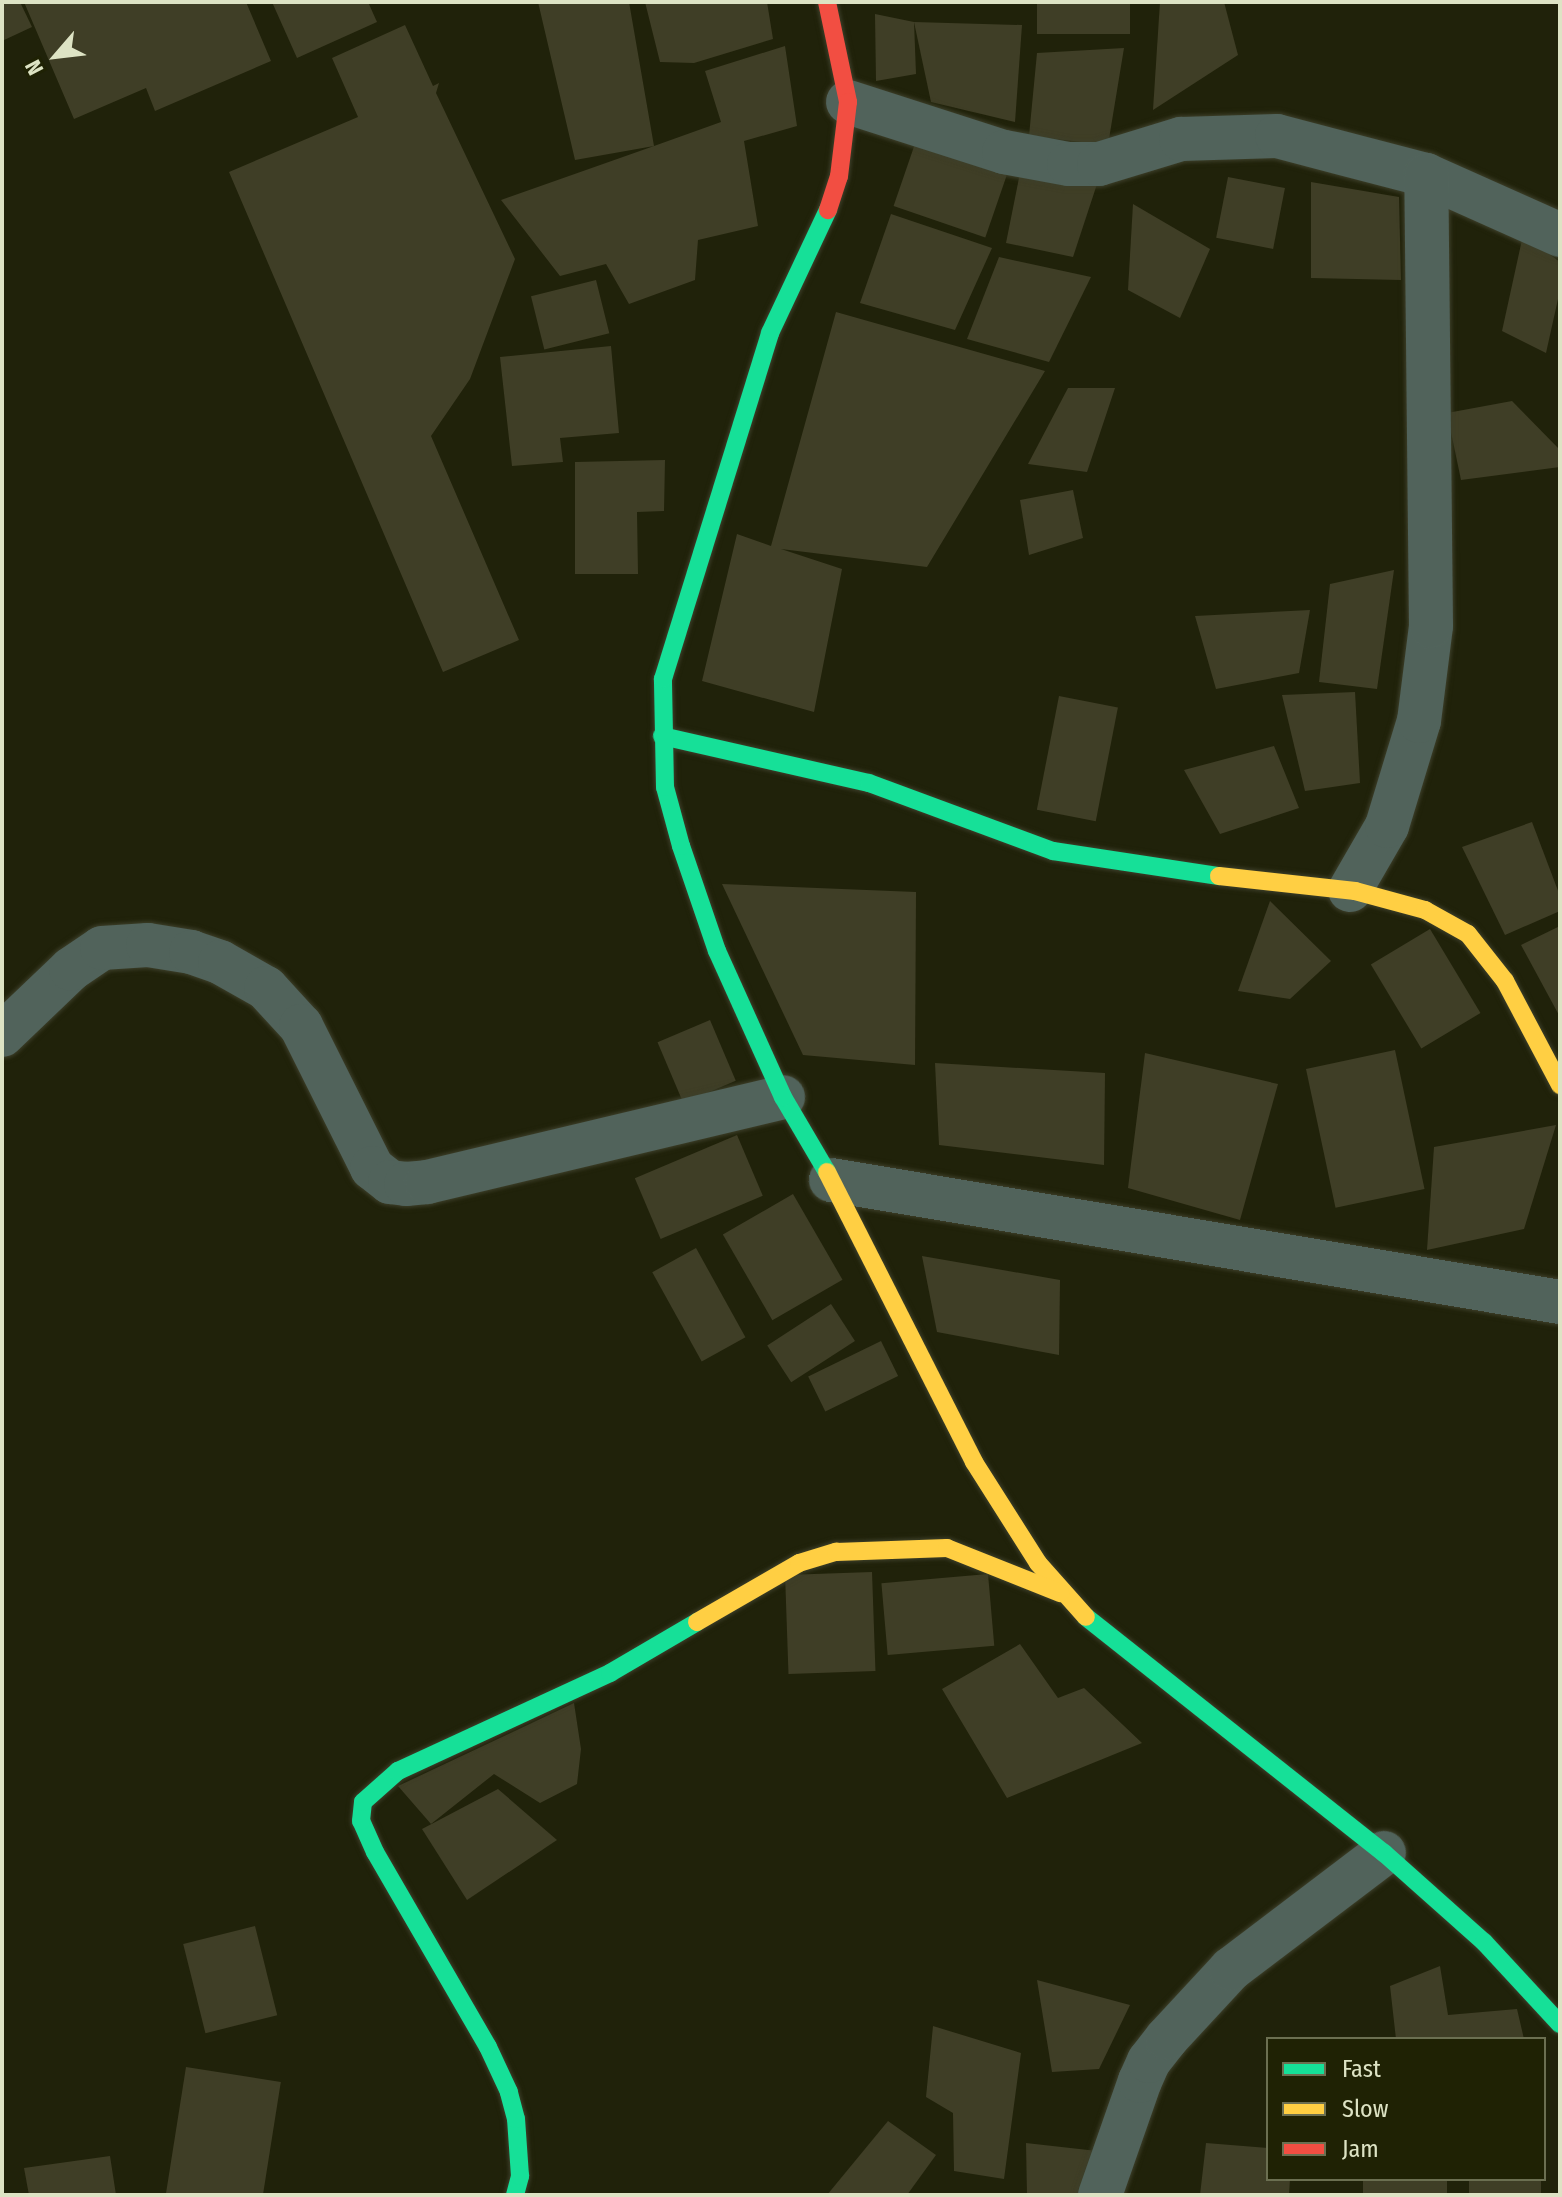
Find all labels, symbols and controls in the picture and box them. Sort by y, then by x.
north arrow [16,16,96,96]
text: N [19,55,49,80]
legend [1266,2037,1546,2181]
text: Fast [1342,2055,1381,2083]
text: Slow [1342,2095,1388,2123]
text: Jam [1342,2135,1379,2163]

